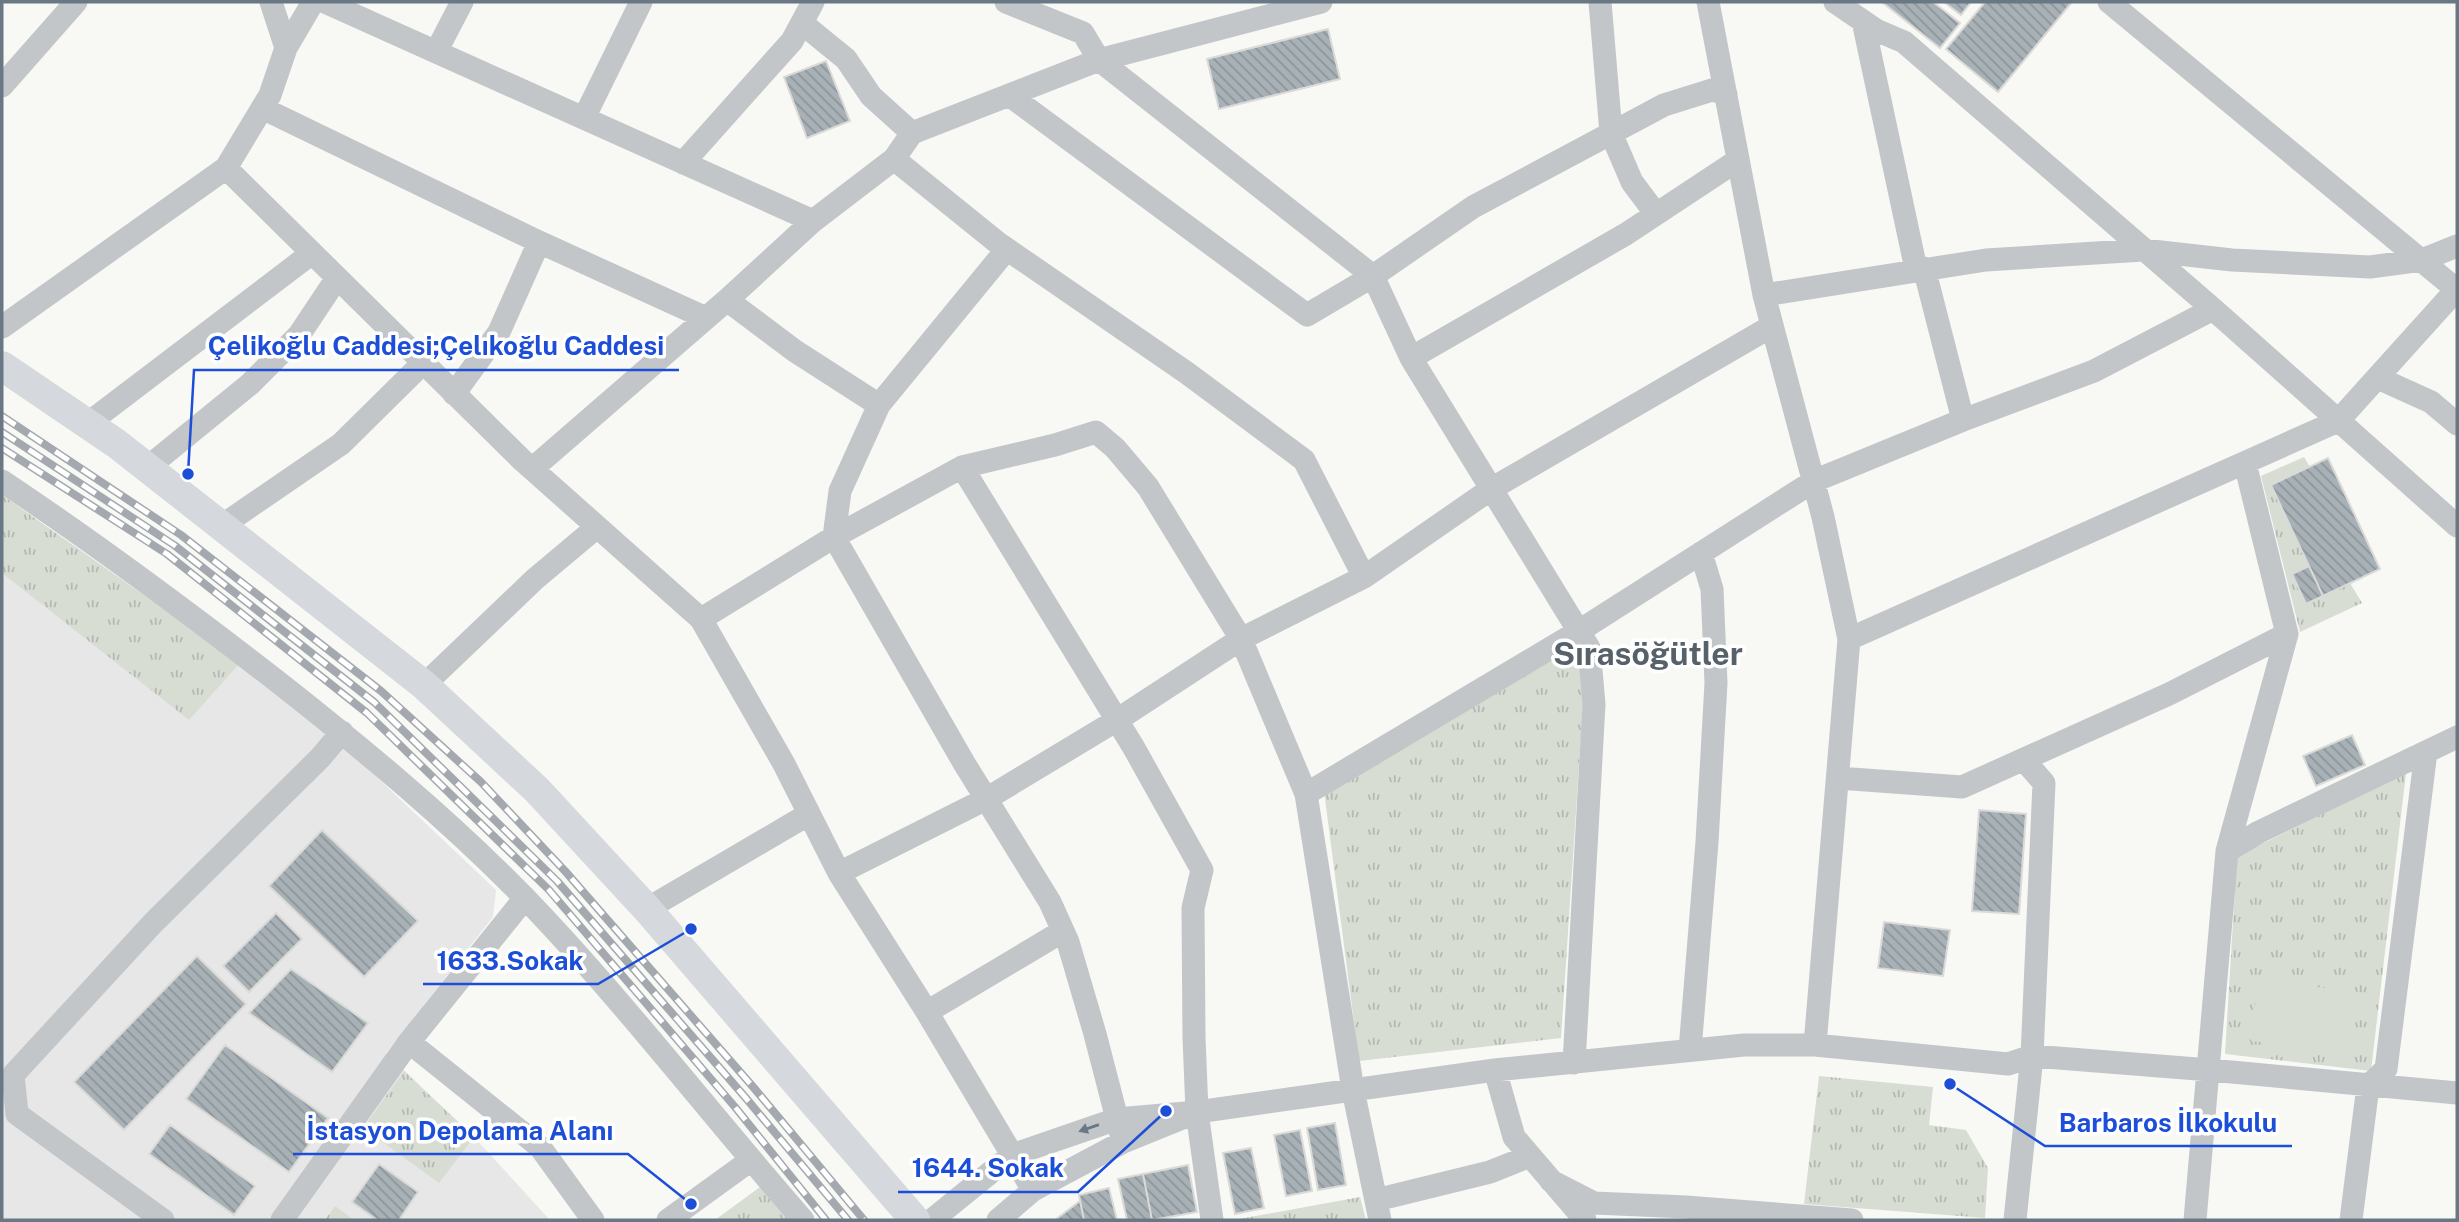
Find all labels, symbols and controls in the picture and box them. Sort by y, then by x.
callout: Çelikoğlu Caddesi;Çelıkoğlu Caddesi [194,323,679,370]
text: Çelikoğlu Caddesi;Çelıkoğlu Caddesi [208,330,664,361]
district label: Sırasöğütler [1553,635,1743,672]
callout: 1633.Sokak [423,937,598,984]
text: 1633.Sokak [436,945,584,976]
callout: Barbaros İlkokulu [2045,1099,2292,1146]
callout: İstasyon Depolama Alanı [293,1107,628,1154]
text: Barbaros İlkokulu [2059,1107,2277,1138]
text: İstasyon Depolama Alanı [307,1115,613,1146]
one-way arrow [1078,1123,1099,1134]
callout: 1644. Sokak [898,1145,1078,1192]
text: 1644. Sokak [912,1152,1064,1183]

